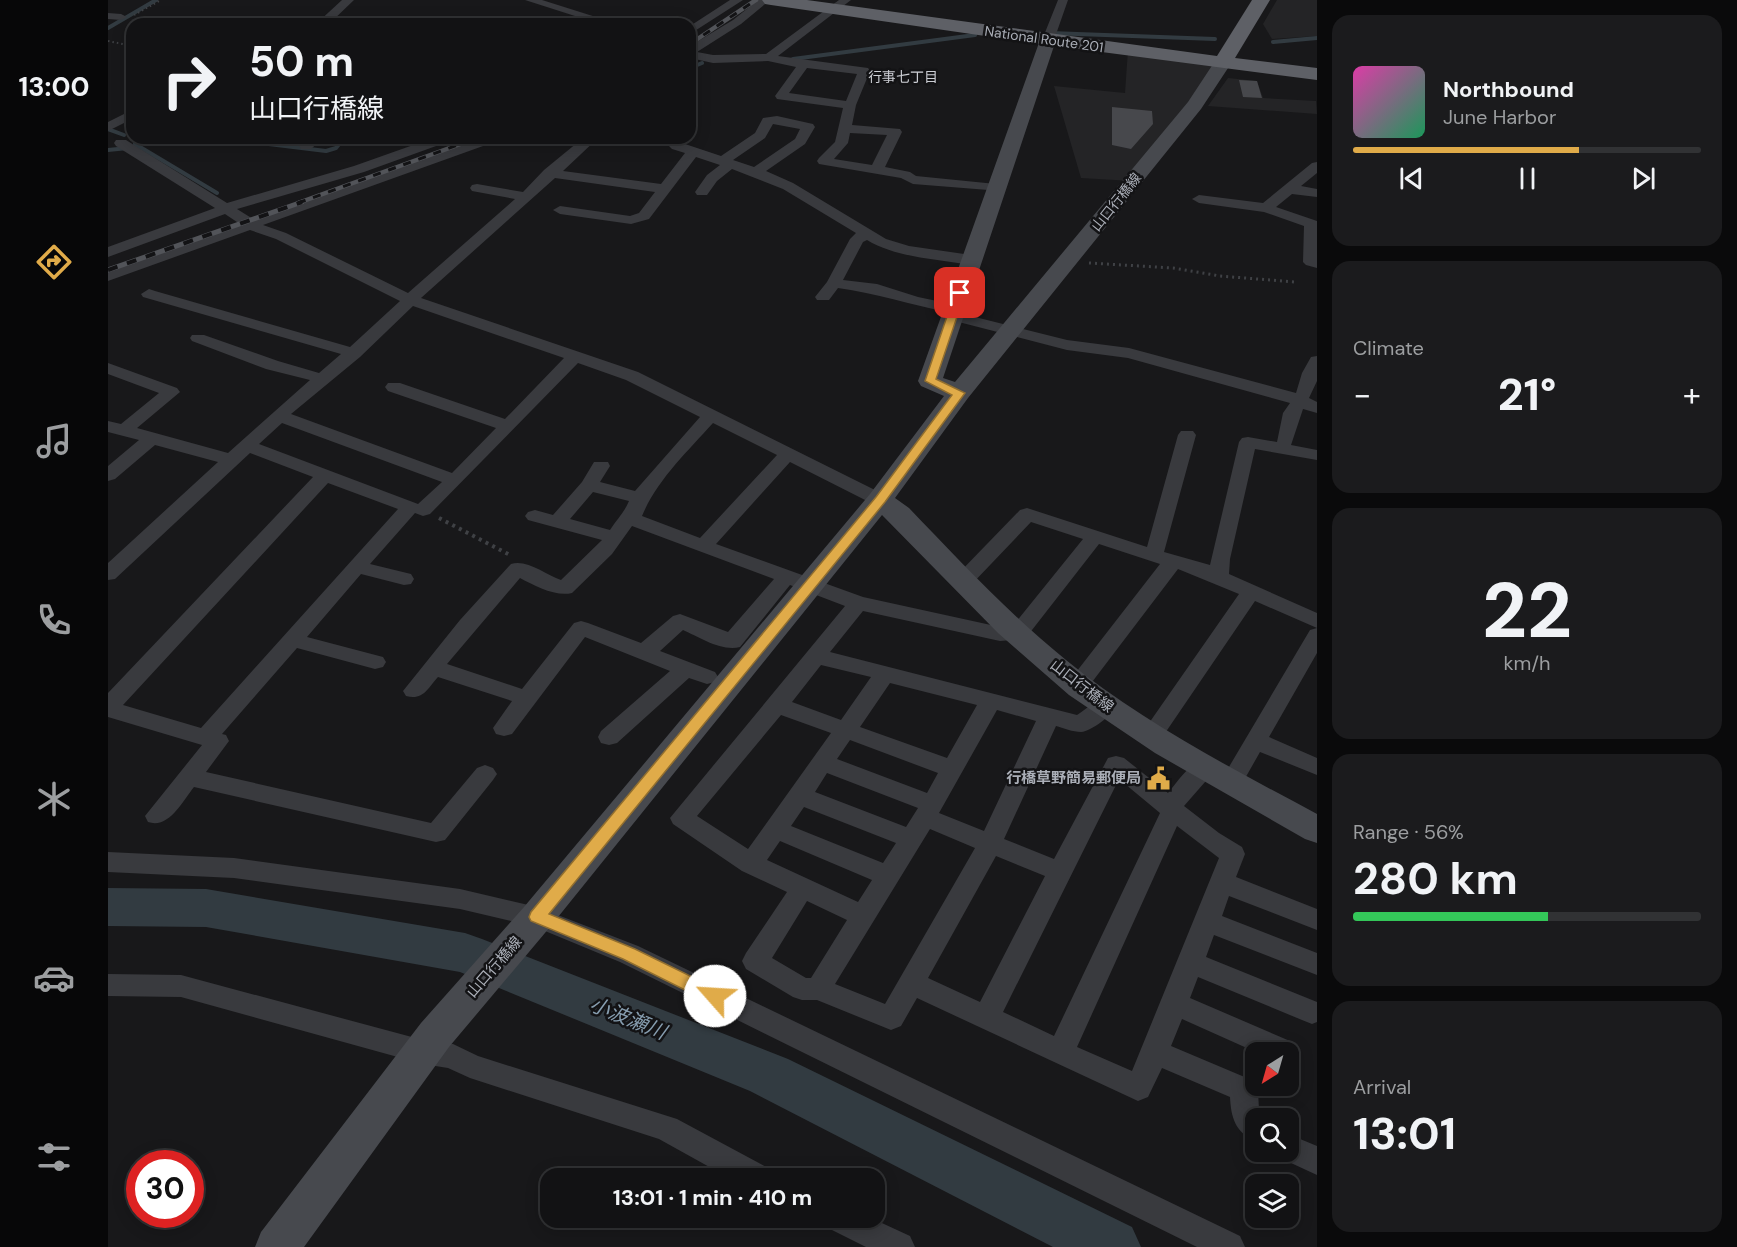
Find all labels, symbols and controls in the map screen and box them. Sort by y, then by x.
street label: National Route 201 [983,22,1105,56]
text: 50 m [249,34,354,89]
icon: right [150,42,228,120]
district label: 行事七丁目 [868,68,938,86]
text: 13:00 [19,69,89,104]
text: Northbound [1443,75,1574,104]
text: 山口行橋線 [249,91,384,126]
text: June Harbor [1443,104,1556,130]
icon: previous [1395,162,1428,195]
icon: pause [1511,162,1544,195]
icon: next [1627,162,1660,195]
street label: 山口行橋線 [1087,169,1145,235]
icon: directions [33,241,75,283]
pin [934,267,985,318]
icon: arrive [943,276,976,309]
text: Climate [1353,335,1424,361]
text: 21° [1498,365,1556,424]
text: − [1353,373,1371,416]
text: + [1683,373,1701,416]
icon: music [33,420,75,462]
text: 22 [1482,560,1572,661]
icon: phone [33,599,75,641]
text: km/h [1503,650,1551,676]
street label: 山口行橋線 [1046,655,1118,717]
public building icon: 行橋草野簡易郵便局 [1146,765,1172,791]
place label: 行橋草野簡易郵便局 [1006,768,1141,788]
icon: climate [33,778,75,820]
text: Range · 56% [1353,819,1464,845]
text: 280 km [1353,849,1518,908]
street label: 山口行橋線 [462,932,526,1002]
icon: car [33,957,75,999]
position arrow [683,964,747,1028]
water label: 小波瀬川 [586,991,672,1046]
north arrow [1245,1042,1299,1096]
map controls [1245,1042,1299,1228]
text: Arrival [1353,1074,1411,1100]
text: 13:01 [1353,1104,1456,1163]
button: search [1245,1108,1299,1162]
icon: filters [33,1136,75,1178]
speed limit sign: 30 [126,1150,204,1228]
button: layers [1245,1174,1299,1228]
text: 13:01 · 1 min · 410 m [613,1183,812,1212]

